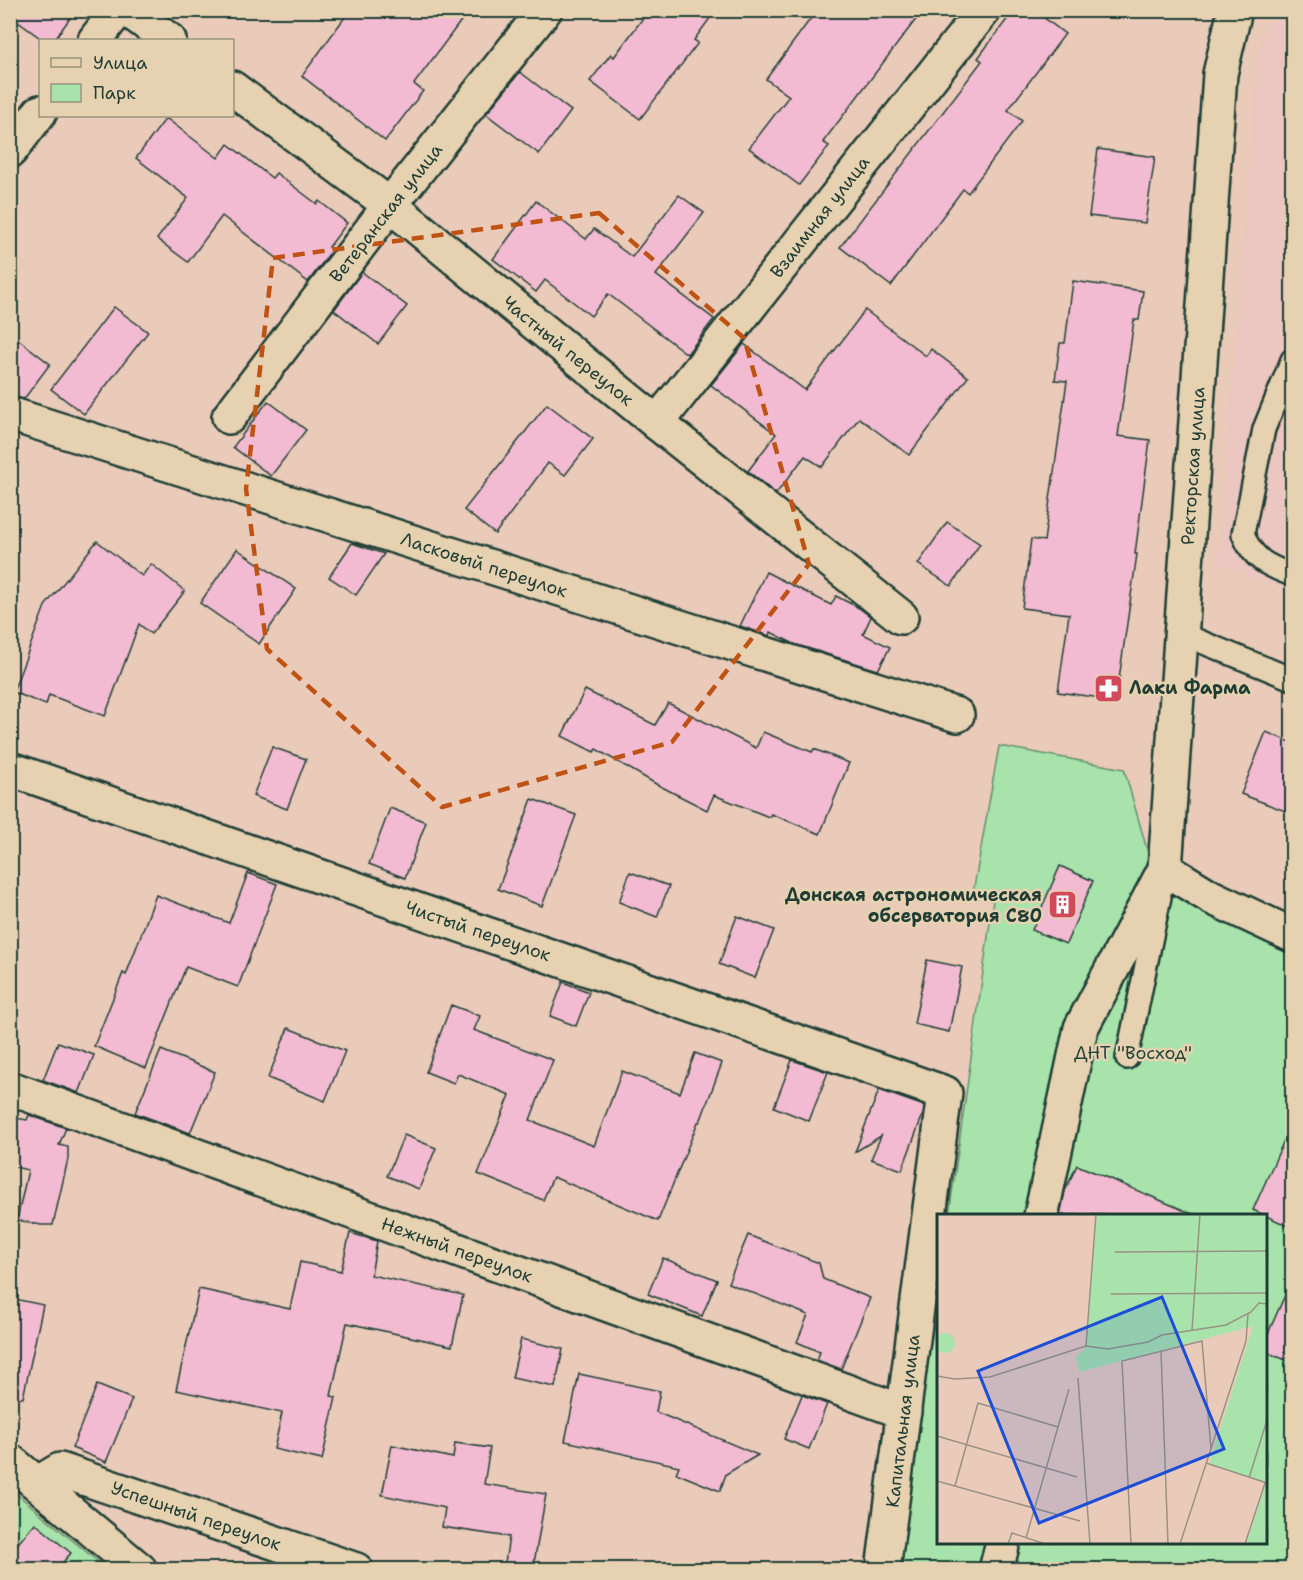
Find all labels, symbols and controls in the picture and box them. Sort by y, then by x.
legend [39,39,234,117]
text: Улица [93,51,147,75]
text: Парк [93,81,136,105]
street label: Ветеранская улица [324,139,448,287]
street label: Взаимная улица [765,151,875,283]
street label: Частный переулок [497,291,639,412]
street label: Ректорская улица [1175,386,1211,546]
street label: Ласковый переулок [398,527,571,603]
pharmacy icon: Лаки Фарма [1092,672,1124,704]
place label: Лаки Фарма [1129,676,1251,700]
place label: Донская астрономическая обсерватория C80 [785,883,1042,928]
building icon: Донская астрономическая обсерватория C80 [1047,889,1079,921]
street label: Чистый переулок [402,895,554,967]
park label: ДНТ "Восход" [1074,1041,1192,1065]
street label: Нежный переулок [378,1211,536,1289]
inset map [937,1214,1267,1544]
street label: Капитальная улица [880,1333,926,1509]
street label: Успешный переулок [108,1476,285,1557]

